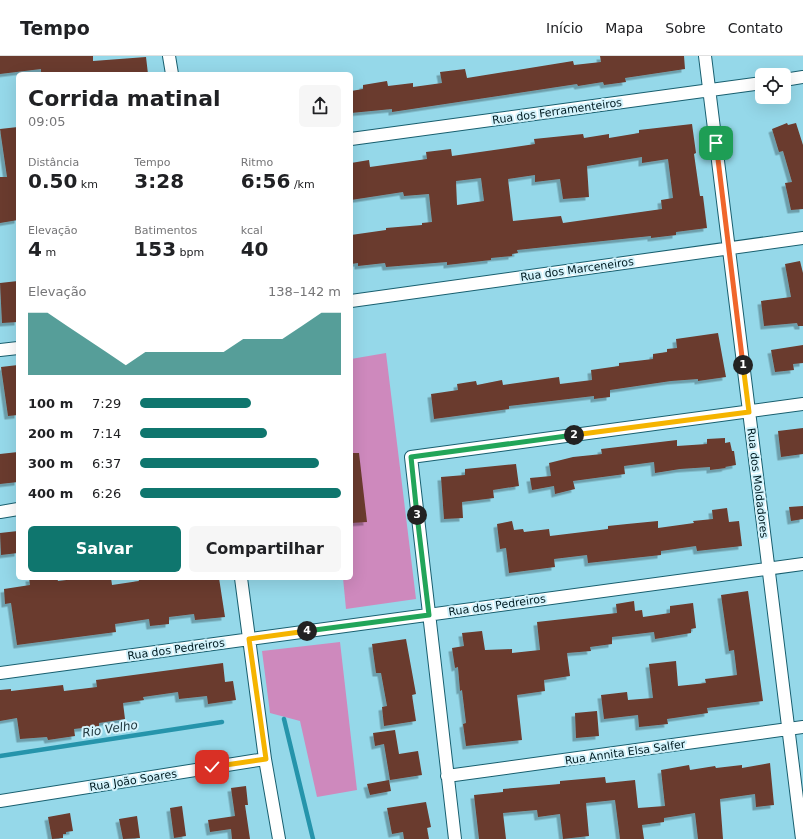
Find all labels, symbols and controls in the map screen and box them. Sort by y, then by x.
text: Tempo [20,17,90,39]
text: Início [546,20,583,36]
text: Mapa [605,20,643,36]
text: Sobre [665,20,706,36]
text: Contato [728,20,783,36]
map controls [755,68,791,104]
button: locate [755,68,791,104]
button: share [299,85,341,127]
text: Corrida matinal [28,86,221,111]
street label: Rua dos Ferramenteiros [491,96,623,127]
text: 09:05 [28,114,65,129]
pin [699,126,733,160]
icon: arrive [705,132,727,154]
text: Distância [28,156,79,169]
text: Tempo [134,156,170,169]
text: Ritmo [241,156,273,169]
text: 0.50 [28,169,77,193]
text: 3:28 [134,169,184,193]
text: 6:56 [241,169,290,193]
text: km [77,178,98,191]
text: /km [290,178,315,191]
text: Elevação [28,224,78,237]
text: Batimentos [134,224,197,237]
text: kcal [241,224,263,237]
text: 4 [28,237,42,261]
text: 153 [134,237,176,261]
text: 40 [241,237,269,261]
text: m [42,246,56,259]
text: bpm [176,246,204,259]
street label: Rua dos Marceneiros [520,255,635,284]
text: Elevação [28,284,87,299]
text: 138–142 m [268,284,341,299]
pin: 1 [733,355,753,375]
text: 1 [739,358,747,371]
text: 100 m [28,396,73,411]
text: 7:29 [92,396,121,411]
pin: 2 [564,425,584,445]
text: 200 m [28,426,73,441]
text: 7:14 [92,426,121,441]
street label: Rua dos Moldadores [744,427,771,539]
text: 2 [570,428,578,441]
text: 300 m [28,456,73,471]
text: 6:37 [92,456,121,471]
text: 400 m [28,486,73,501]
text: 6:26 [92,486,121,501]
pin: 3 [407,505,427,525]
text: 3 [413,508,421,521]
button: Salvar [28,526,181,572]
button: Compartilhar [189,526,341,572]
street label: Rua dos Pedreiros [448,592,547,619]
pin: 4 [297,621,317,641]
text: 4 [303,624,311,637]
street label: Rua dos Pedreiros [127,636,226,663]
water label: Rio Velho [81,718,139,740]
street label: Rua Annita Elsa Salfer [564,738,687,767]
pin [195,750,229,784]
icon: check [201,756,223,778]
street label: Rua João Soares [88,767,178,794]

